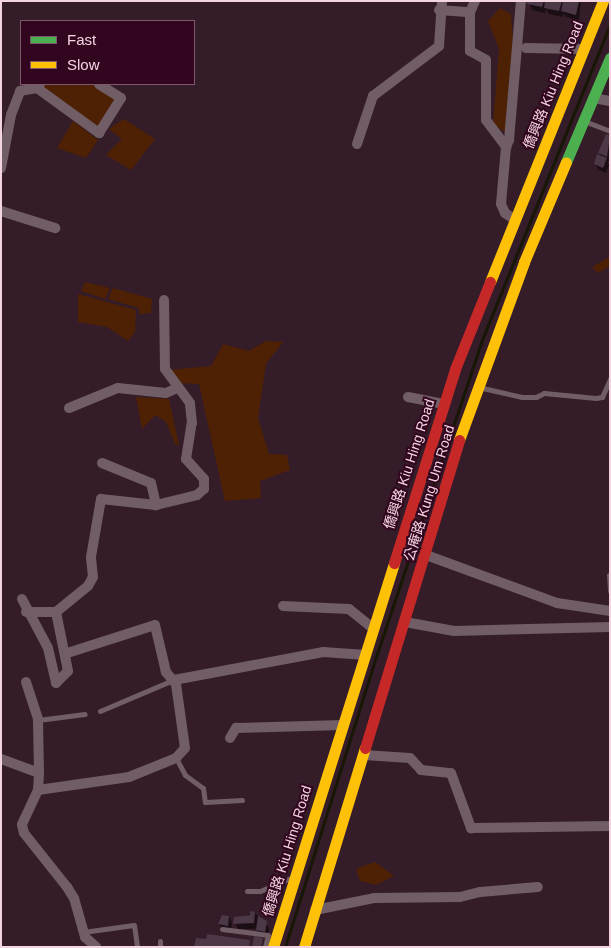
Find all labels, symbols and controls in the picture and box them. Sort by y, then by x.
street label: 僑興路 Kiu Hing Road [520,19,586,151]
legend [20,20,195,85]
text: Fast [67,31,96,48]
text: Slow [67,56,100,73]
street label: 僑興路 Kiu Hing Road [380,397,438,531]
street label: 公庵路 Kung Um Road [400,423,458,563]
street label: 僑興路 Kiu Hing Road [259,783,315,919]

